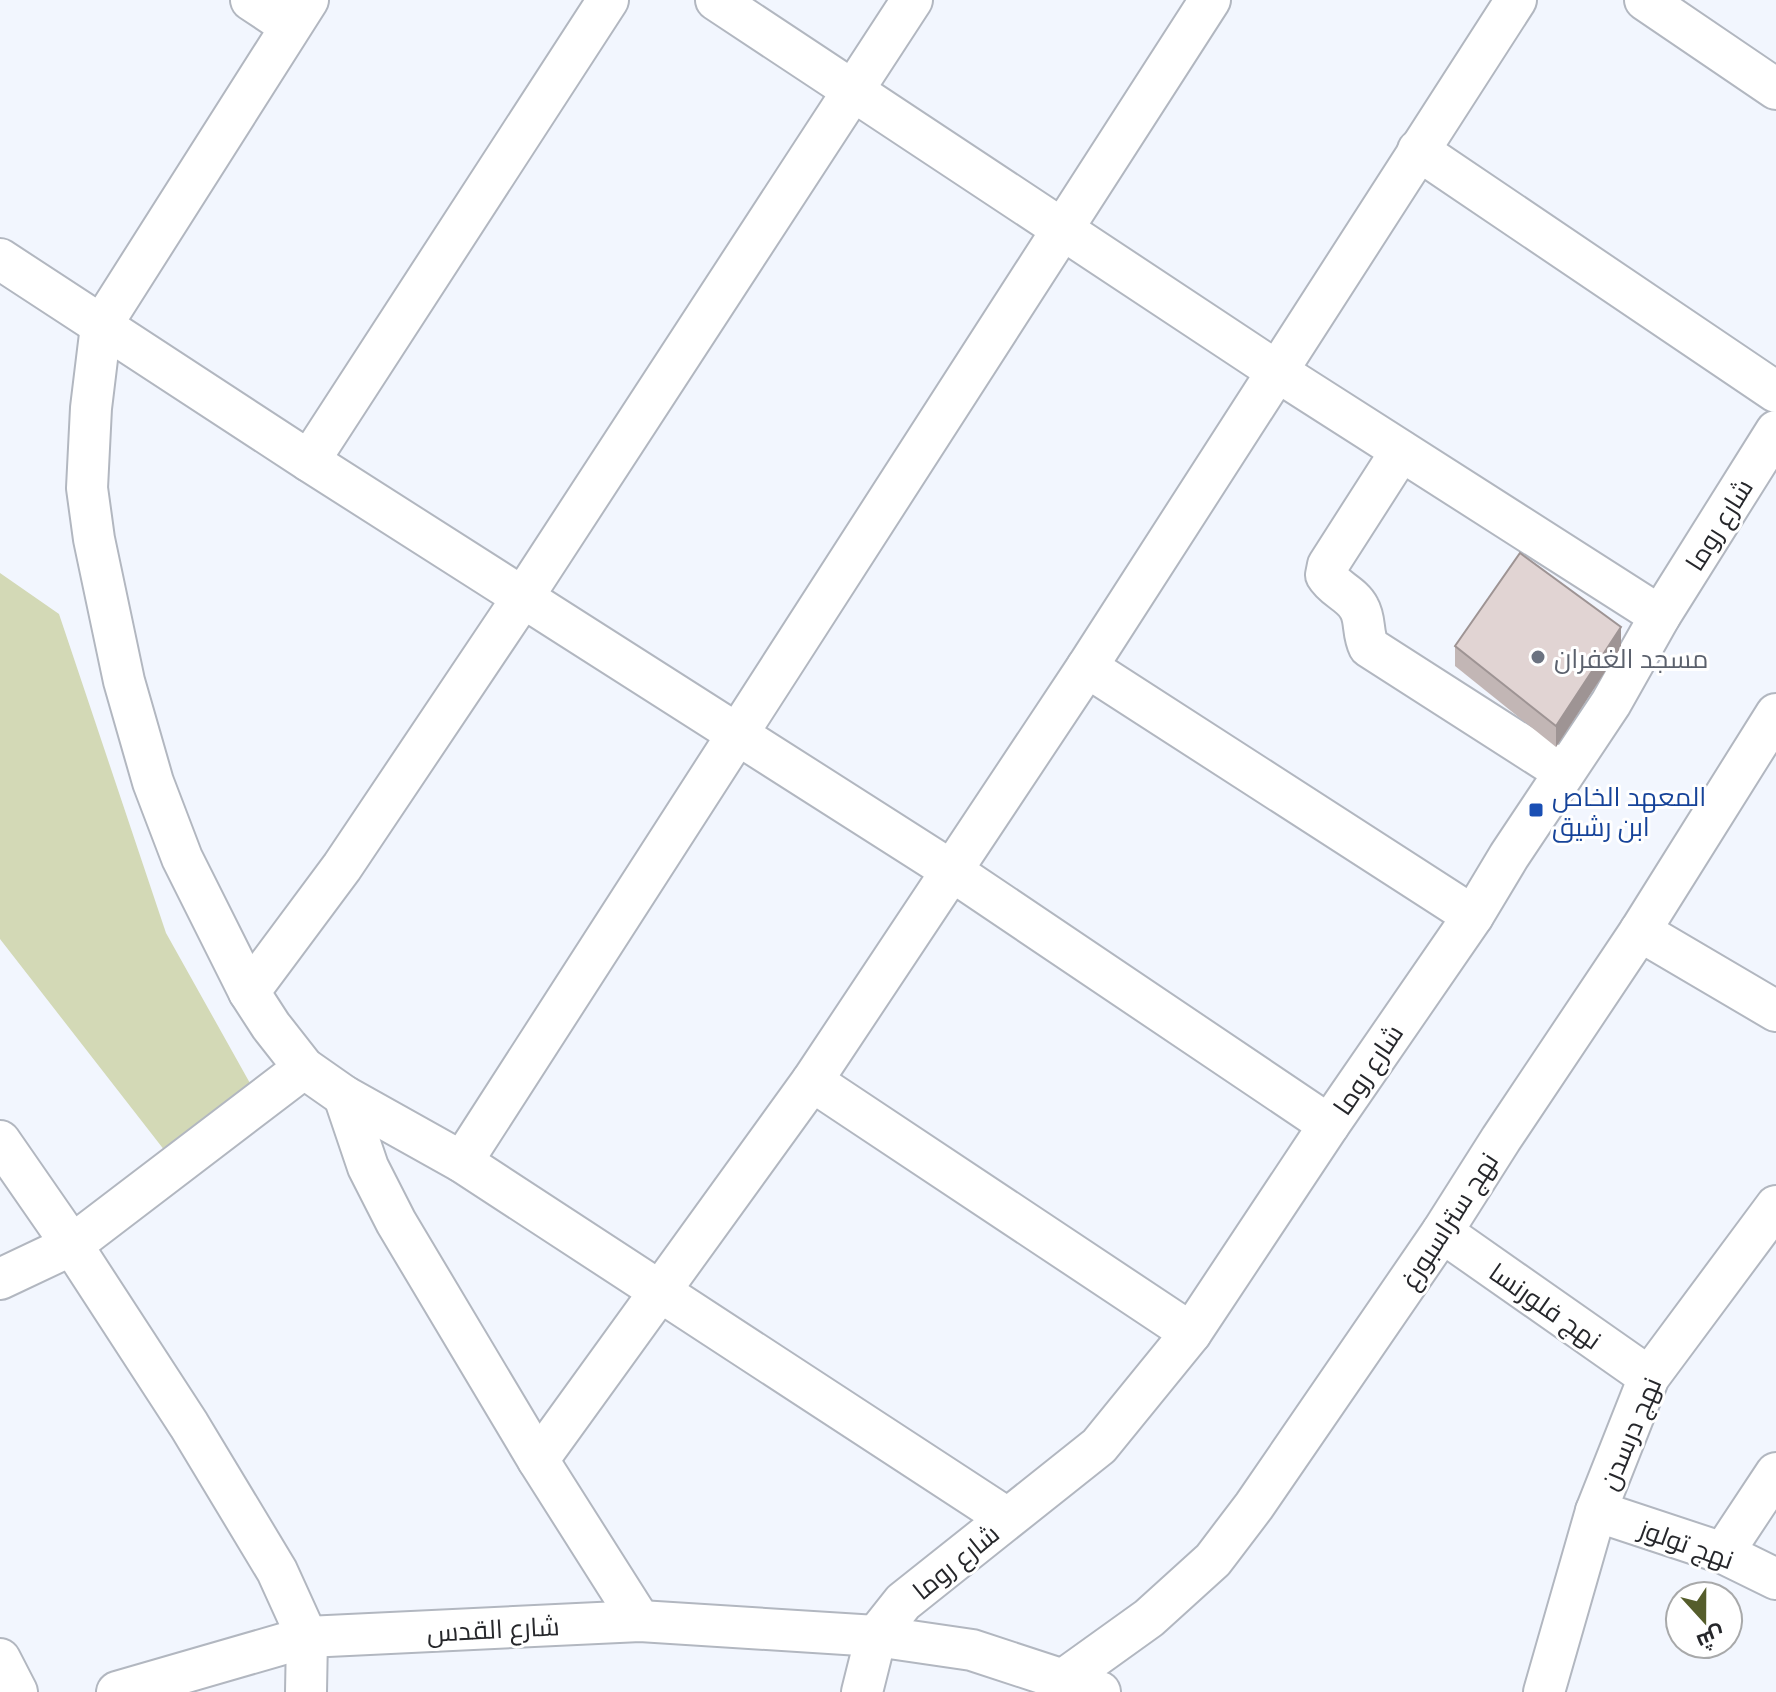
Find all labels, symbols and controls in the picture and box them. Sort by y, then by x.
street label: شارع روما [1676,471,1761,577]
place label: مسجد الغفران [1554,640,1709,675]
marker: مسجد الغفران [1529,648,1547,666]
place label: المعهد الخاص ابن رشيق [1552,778,1706,843]
marker: المعهد الخاص ابن رشيق [1527,801,1545,819]
street label: شارع روما [1324,1017,1411,1122]
street label: نهج ستراسبورغ [1391,1145,1506,1296]
street label: نهج فلورنسا [1482,1254,1609,1357]
street label: نهج درسدن [1590,1371,1669,1495]
street label: نهج تولوز [1633,1509,1739,1577]
street label: شارع روما [904,1515,1006,1608]
north arrow [1664,1580,1744,1660]
street label: شارع القدس [426,1607,560,1650]
text: ش [1693,1621,1730,1659]

